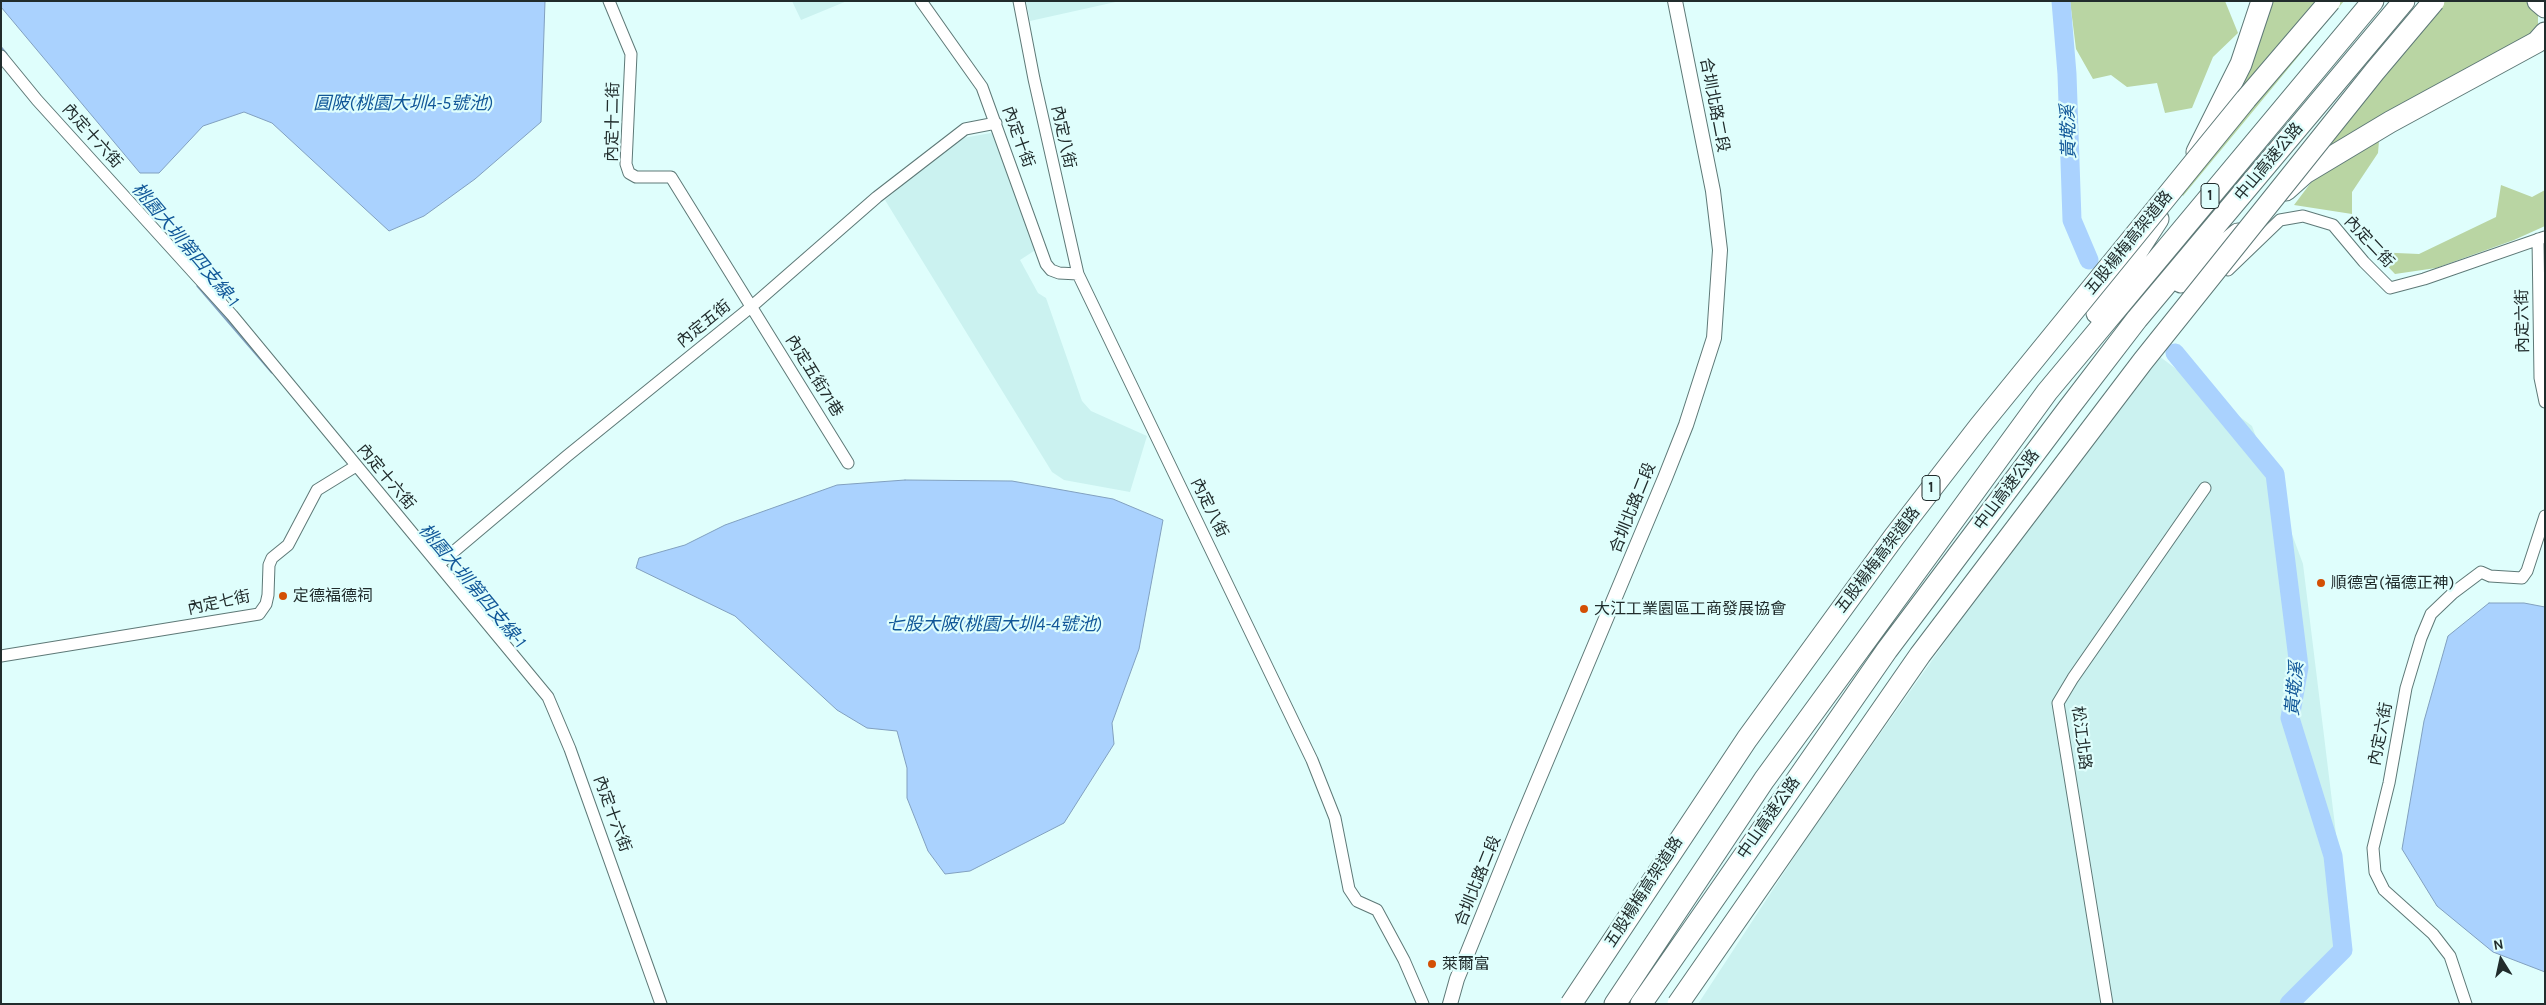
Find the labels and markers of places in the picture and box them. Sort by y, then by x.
place label: 順德宮(福德正神) [2331,573,2454,593]
marker: 順德宮(福德正神) [2315,577,2327,589]
place label: 定德福德祠 [293,586,373,606]
marker: 定德福德祠 [277,590,289,602]
place label: 大江工業園區工商發展協會 [1594,599,1786,619]
marker: 大江工業園區工商發展協會 [1578,603,1590,615]
place label: 萊爾富 [1442,954,1490,974]
marker: 萊爾富 [1426,958,1438,970]

